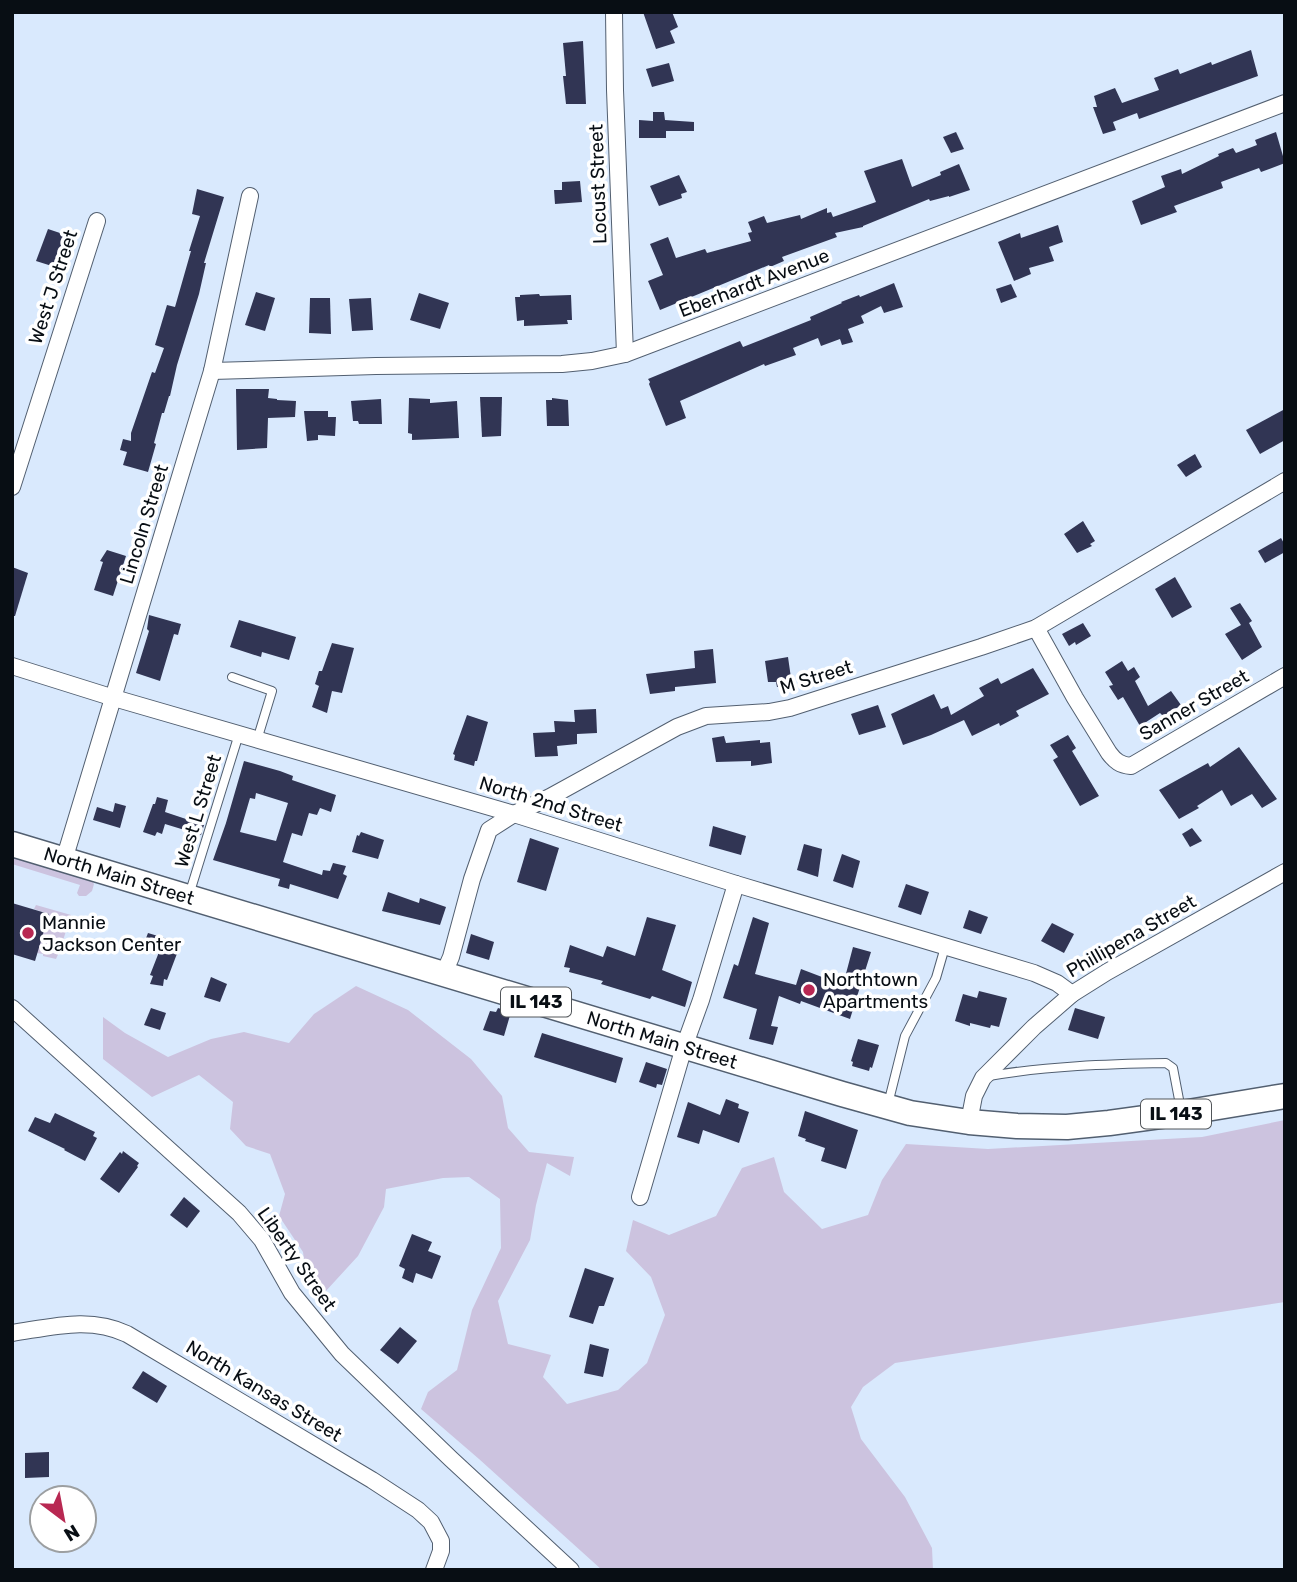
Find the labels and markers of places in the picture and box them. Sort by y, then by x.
place label: Mannie Jackson Center [42,911,182,956]
marker: Mannie Jackson Center [20,925,36,941]
place label: Northtown Apartments [823,968,928,1013]
marker: Northtown Apartments [801,982,817,998]

